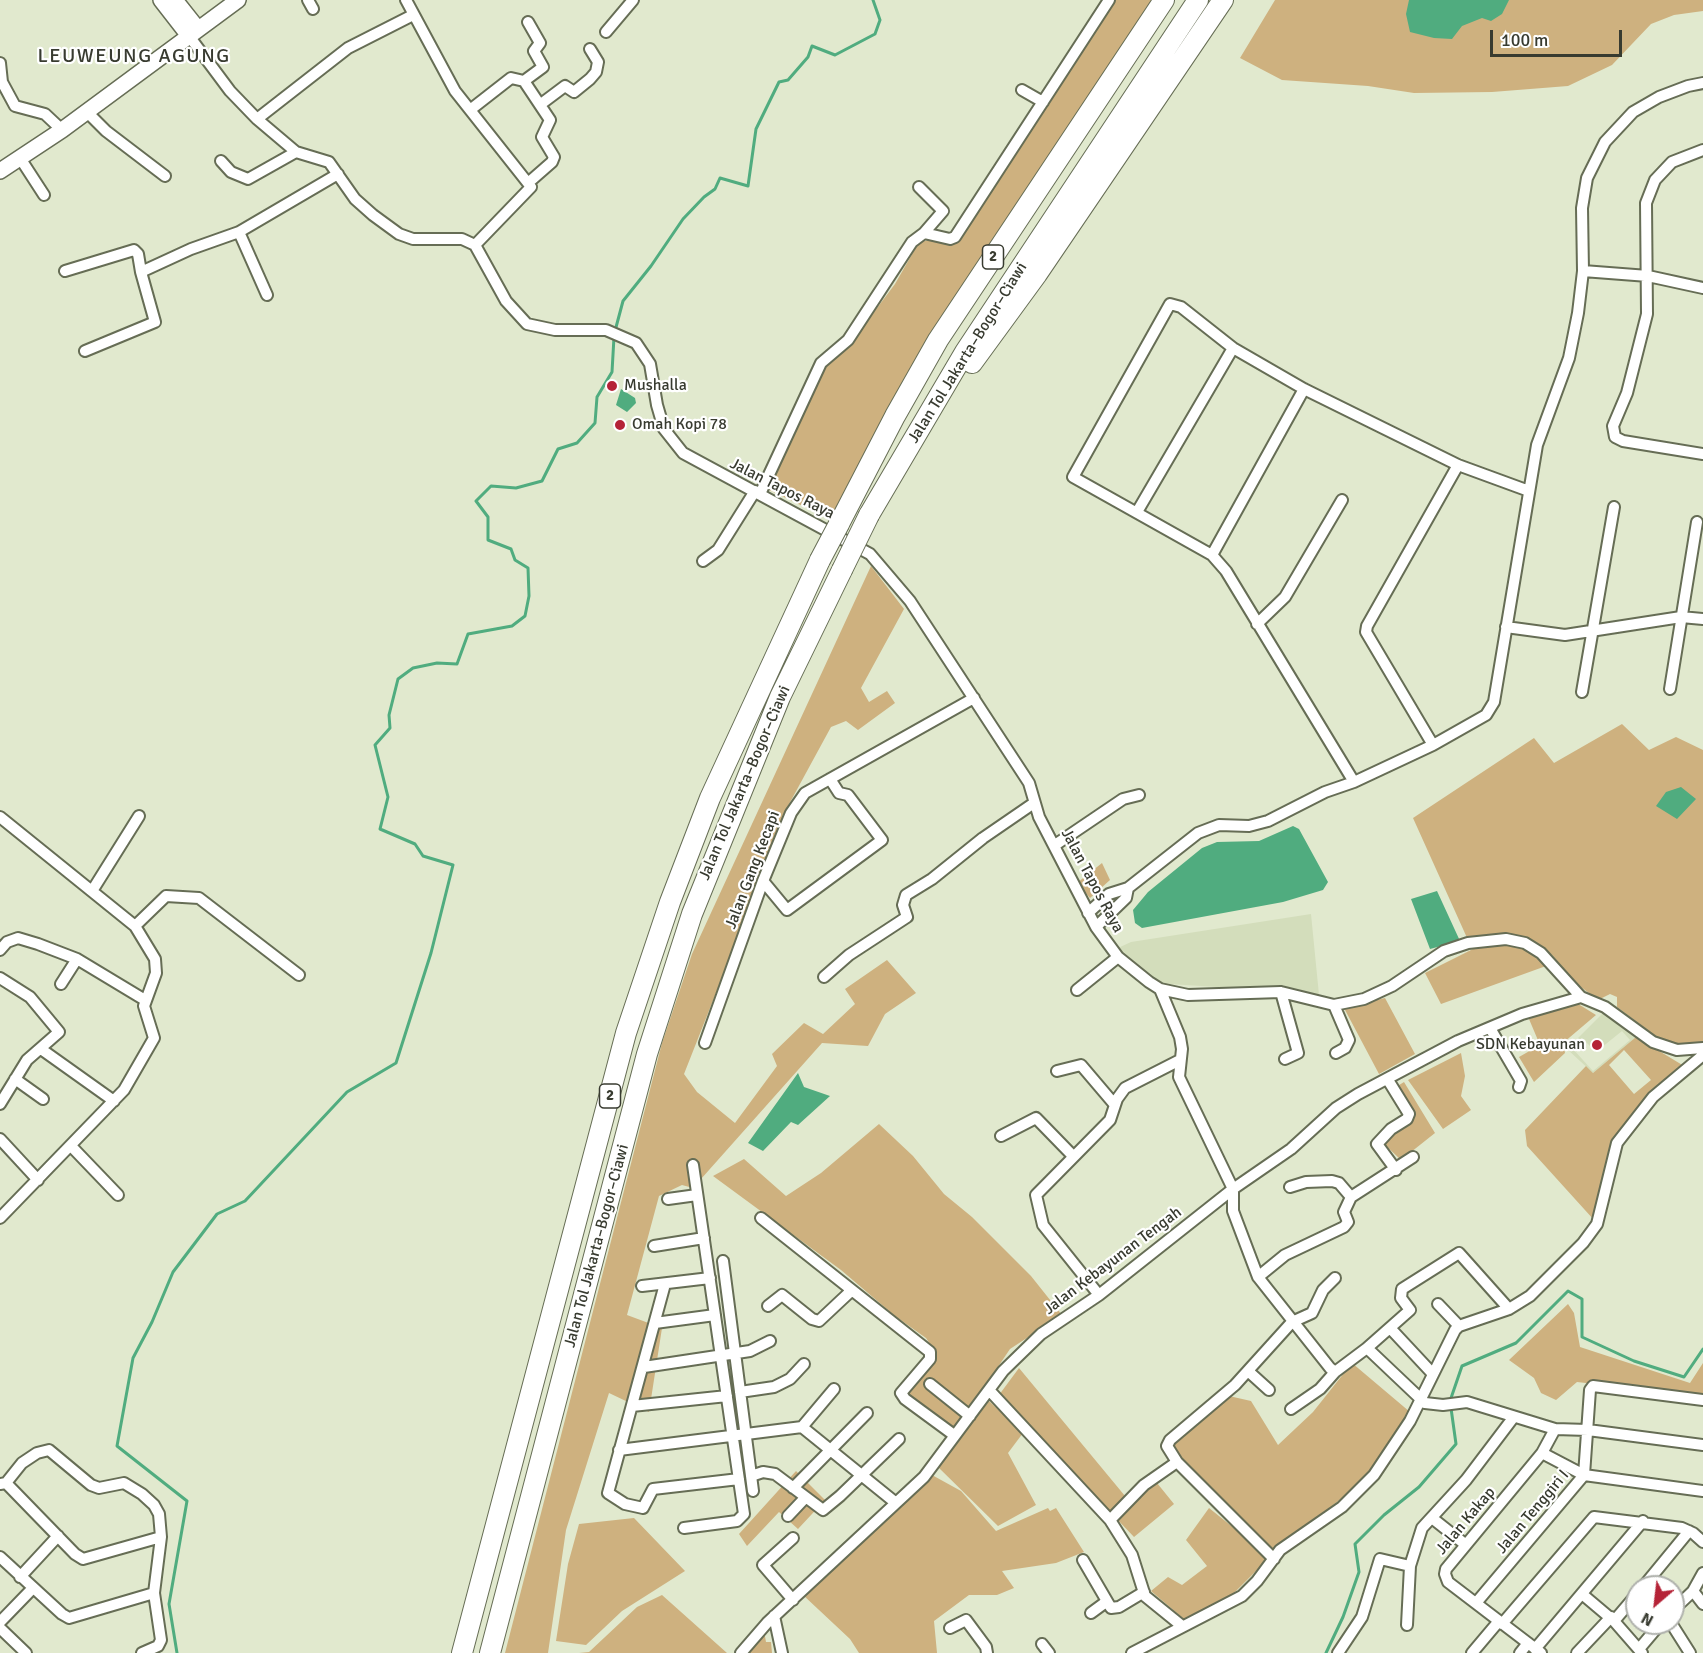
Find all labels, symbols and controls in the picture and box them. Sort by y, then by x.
scale bar [1493,18,1625,56]
text: 100 m [1501,29,1548,51]
district label: LEUWEUNG AGUNG [37,45,231,69]
road number: 2 [982,245,1004,269]
street label: Jalan Tol Jakarta–Bogor–Ciawi [904,259,1032,447]
place label: Mushalla [624,376,687,396]
marker: Mushalla [605,379,619,393]
place label: Omah Kopi 78 [632,415,727,435]
marker: Omah Kopi 78 [613,418,627,432]
street label: Jalan Tapos Raya [726,454,838,524]
street label: Jalan Tol Jakarta–Bogor–Ciawi [695,683,795,883]
street label: Jalan Gang Kecapi [722,808,784,932]
street label: Jalan Tapos Raya [1057,826,1127,936]
place label: SDN Kebayunan [1476,1035,1585,1055]
marker: SDN Kebayunan [1590,1038,1604,1052]
road number: 2 [600,1084,620,1108]
street label: Jalan Tol Jakarta–Bogor–Ciawi [561,1142,633,1350]
street label: Jalan Kebayunan Tengah [1040,1203,1186,1319]
street label: Jalan Tenggiri I [1493,1466,1573,1558]
street label: Jalan Kakap [1432,1483,1500,1559]
north arrow [1625,1575,1685,1635]
text: N [1638,1608,1657,1631]

